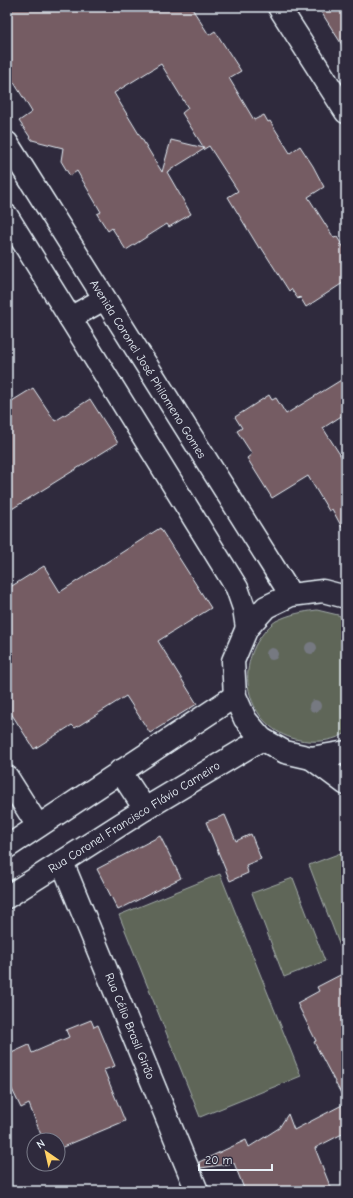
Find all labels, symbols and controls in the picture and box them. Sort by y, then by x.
street label: Avenida Coronel José Philomeno Gomes [87,277,209,461]
street label: Rua Coronel Francisco Flávio Carneiro [46,758,222,876]
street label: Rua Célio Brasil Girão [102,971,158,1081]
north arrow [26,1132,66,1172]
text: N [34,1137,47,1152]
scale bar [199,1146,272,1172]
text: 20 m [205,1153,233,1167]

